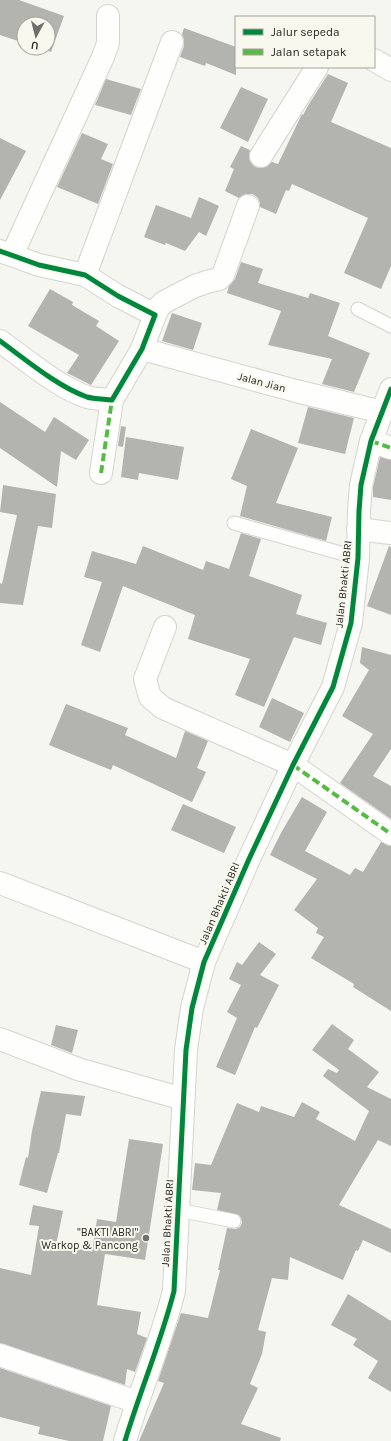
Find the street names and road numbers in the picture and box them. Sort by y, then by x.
street label: Jalan Jian [236,370,287,395]
street label: Jalan Bhakti ABRI [332,540,355,628]
street label: Jalan Bhakti ABRI [196,860,243,946]
street label: Jalan Bhakti ABRI [159,1179,176,1267]

